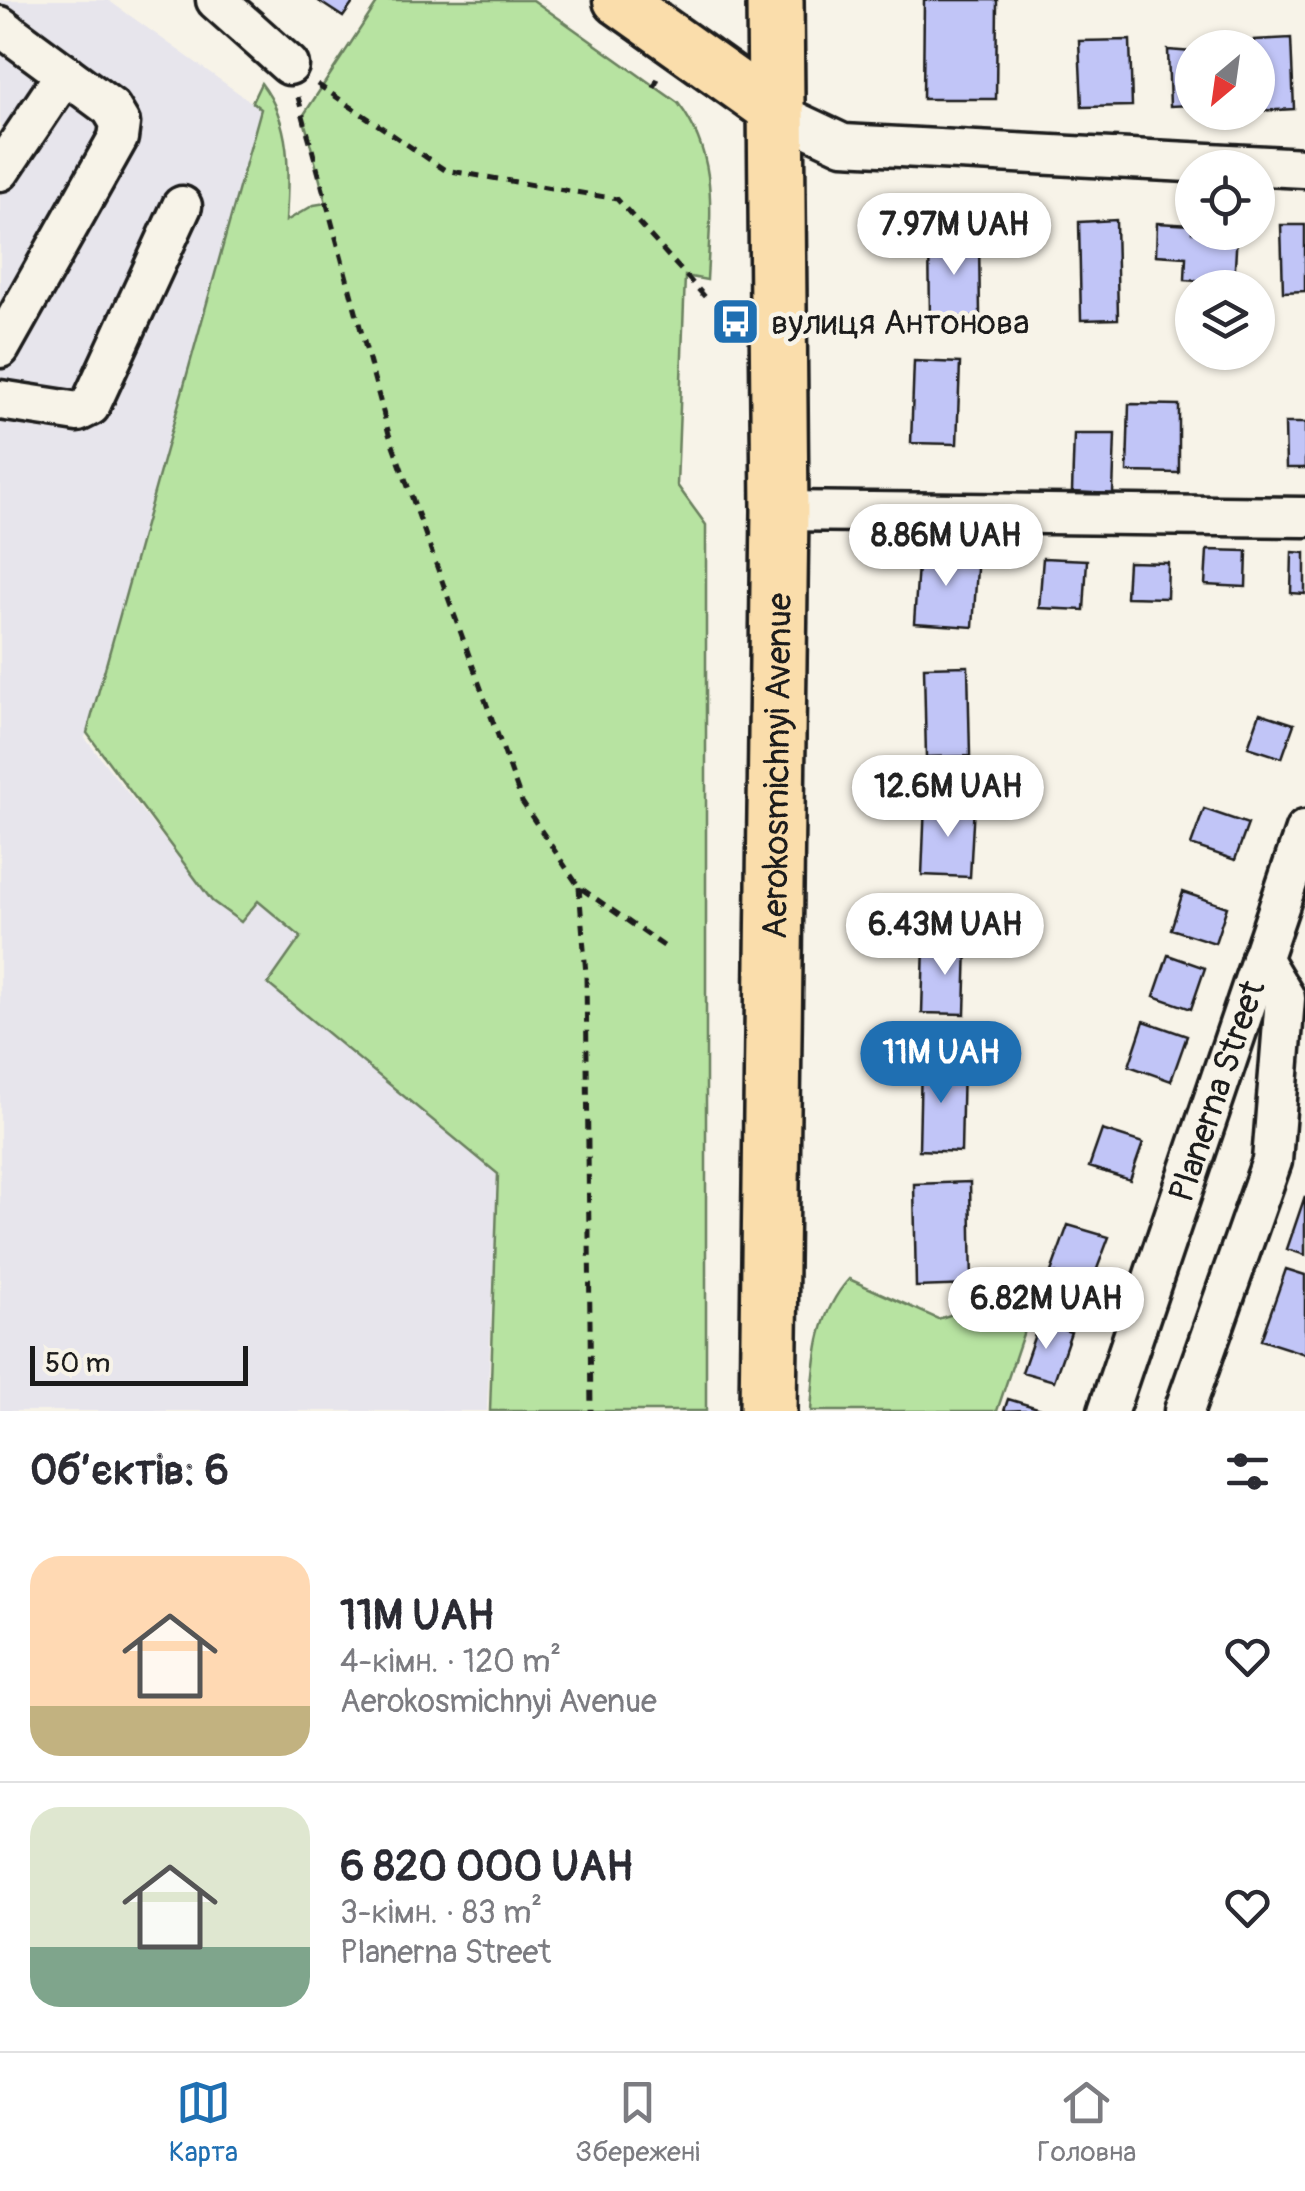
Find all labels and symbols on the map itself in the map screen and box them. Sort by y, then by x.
north arrow [1175,30,1275,130]
pin: 7.97M UAH [840,193,1068,278]
bus stop icon: вулиця Антонова [710,296,762,348]
place label: вулиця Антонова [771,301,1029,345]
pin: 8.86M UAH [832,504,1060,589]
street label: Aerokosmichnyi Avenue [753,592,802,940]
pin: 12.6M UAH [834,755,1062,840]
pin: 6.43M UAH [831,893,1059,978]
street label: Planerna Street [1160,974,1276,1208]
pin: 11M UAH [849,1021,1033,1106]
pin: 6.82M UAH [932,1267,1160,1352]
scale bar [30,1341,248,1386]

